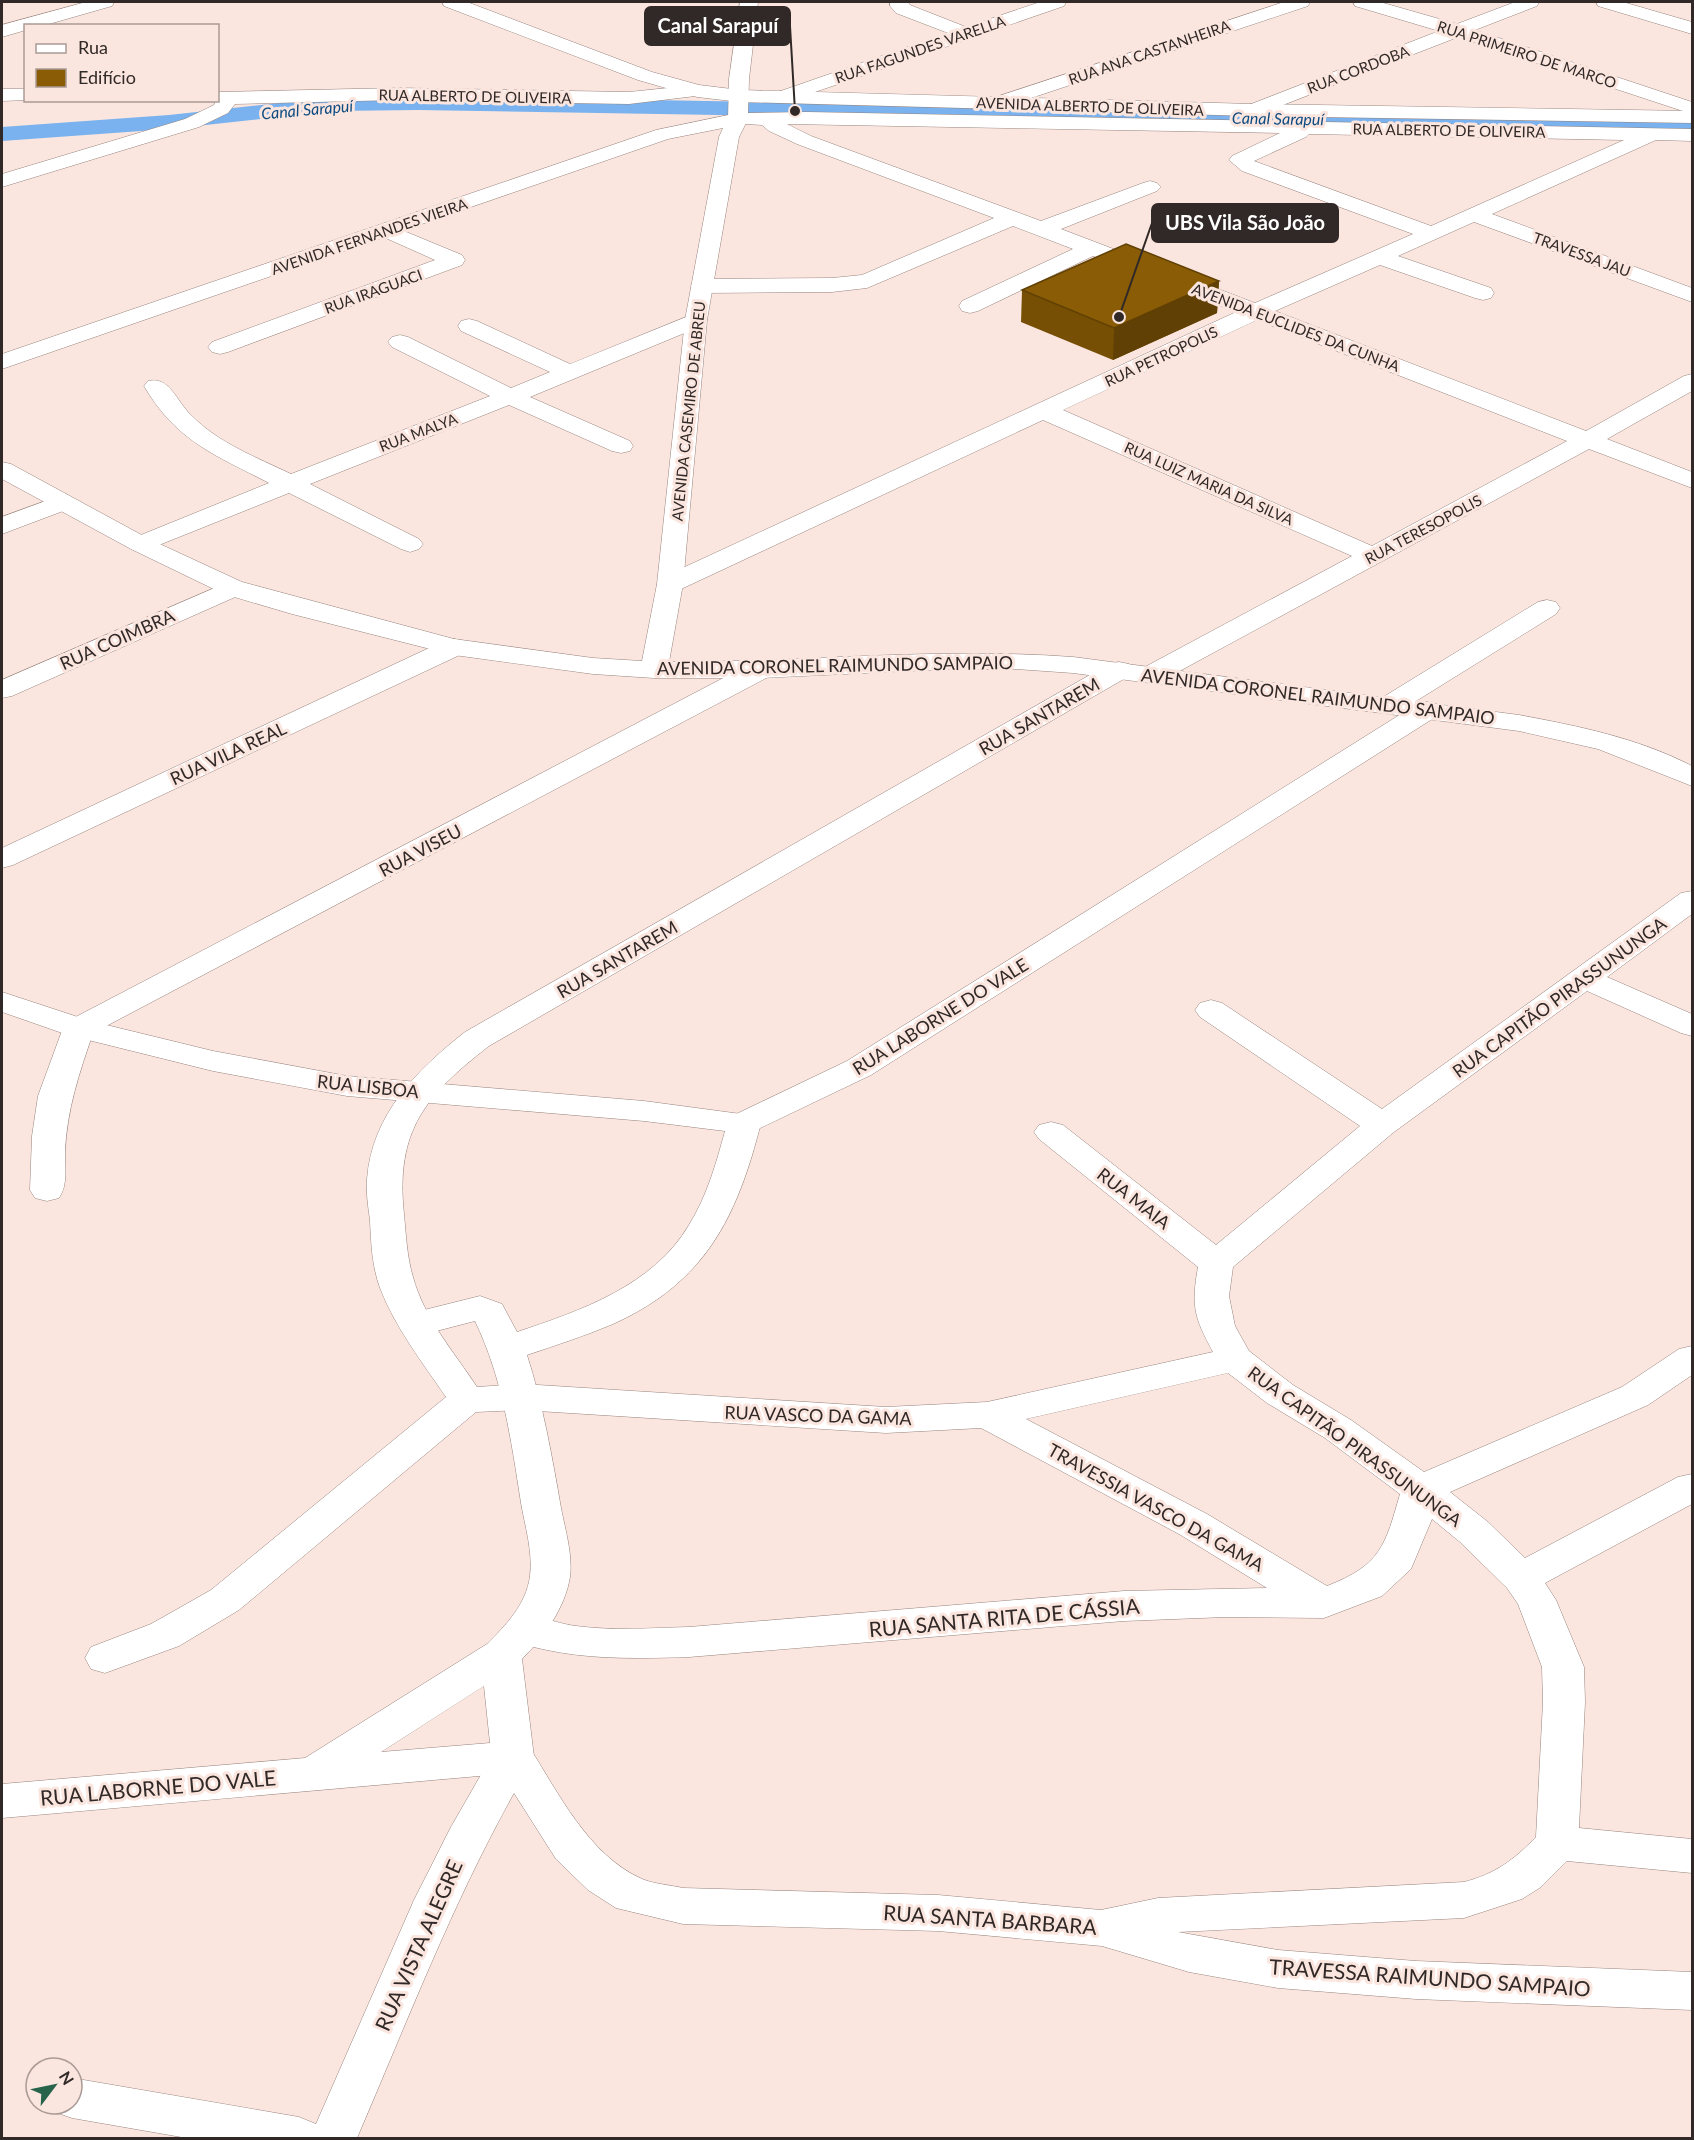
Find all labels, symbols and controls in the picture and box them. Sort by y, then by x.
callout: Canal Sarapuí [645,7,790,45]
street label: RUA FAGUNDES VARELLA [832,11,1008,87]
text: Canal Sarapuí [658,13,780,37]
street label: RUA ANA CASTANHEIRA [1066,16,1233,88]
street label: RUA PRIMEIRO DE MARCO [1435,17,1619,91]
legend [24,24,219,102]
text: Rua [78,36,108,58]
street label: RUA CORDOBA [1304,41,1412,97]
text: Edifício [78,66,136,88]
street label: RUA ALBERTO DE OLIVEIRA [378,85,572,107]
street label: AVENIDA ALBERTO DE OLIVEIRA [976,93,1205,119]
water label: Canal Sarapuí [260,95,355,122]
water label: Canal Sarapuí [1232,108,1326,128]
street label: RUA ALBERTO DE OLIVEIRA [1352,119,1546,141]
street label: AVENIDA FERNANDES VIEIRA [269,194,470,278]
callout: UBS Vila São João [1152,204,1338,242]
text: UBS Vila São João [1165,210,1325,234]
street label: TRAVESSA JAU [1531,228,1633,280]
street label: RUA IRAGUACI [322,265,424,317]
street label: AVENIDA EUCLIDES DA CUNHA [1190,279,1403,375]
street label: AVENIDA CASEMIRO DE ABREU [667,300,709,522]
street label: RUA PETROPOLIS [1102,322,1220,390]
street label: RUA MALYA [376,409,460,455]
street label: RUA LUIZ MARIA DA SILVA [1122,438,1297,529]
street label: RUA TERESOPOLIS [1361,491,1485,567]
street label: RUA COIMBRA [56,604,179,674]
street label: AVENIDA CORONEL RAIMUNDO SAMPAIO [657,651,1013,679]
street label: AVENIDA CORONEL RAIMUNDO SAMPAIO [1140,663,1496,729]
street label: RUA SANTAREM [975,673,1103,759]
street label: RUA VILA REAL [167,717,289,789]
street label: RUA VISEU [375,819,465,881]
street label: RUA CAPITÃO PIRASSUNUNGA [1448,912,1671,1082]
street label: RUA SANTAREM [553,916,681,1002]
street label: RUA LABORNE DO VALE [848,953,1032,1079]
street label: RUA LISBOA [316,1070,421,1102]
street label: RUA MAIA [1093,1163,1175,1234]
street label: RUA CAPITÃO PIRASSUNUNGA [1244,1361,1467,1531]
street label: RUA VASCO DA GAMA [724,1401,913,1429]
street label: TRAVESSIA VASCO DA GAMA [1044,1438,1268,1576]
street label: RUA SANTA RITA DE CÁSSIA [868,1593,1141,1641]
street label: RUA LABORNE DO VALE [39,1764,277,1810]
street label: RUA VISTA ALEGRE [369,1856,467,2034]
street label: RUA SANTA BARBARA [882,1899,1098,1939]
street label: TRAVESSA RAIMUNDO SAMPAIO [1268,1953,1592,2001]
north arrow [24,2056,84,2116]
text: N [56,2068,78,2088]

